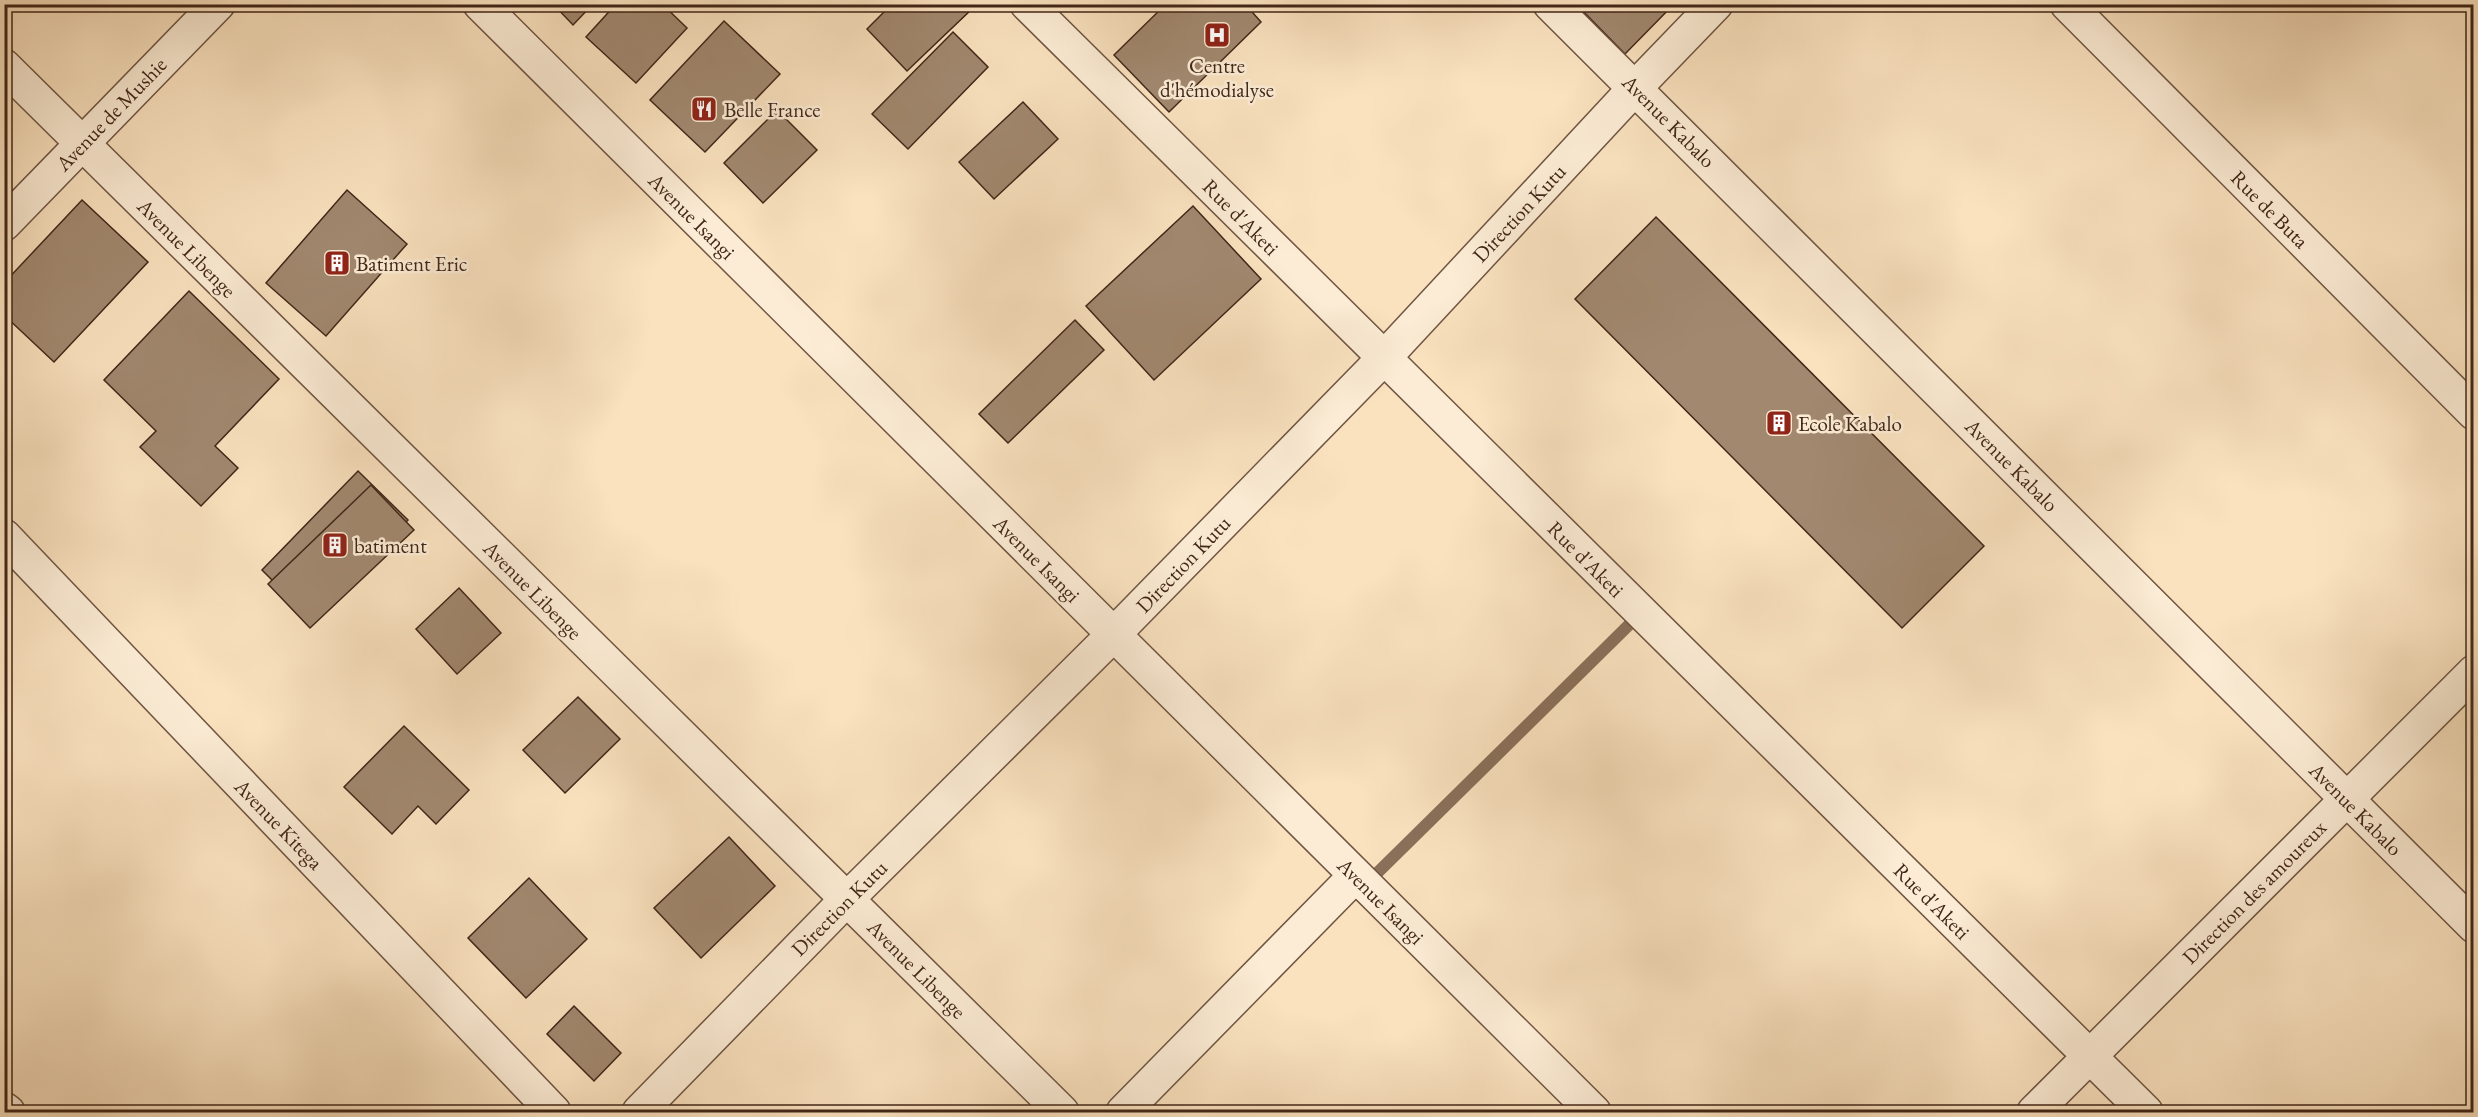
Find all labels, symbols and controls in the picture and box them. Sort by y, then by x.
hospital icon: Centre d'hémodialyse [1202,20,1232,50]
street label: Avenue de Mushie [49,51,172,177]
place label: Centre d'hémodialyse [1160,52,1274,103]
street label: Avenue Kabalo [1616,68,1721,173]
restaurant icon: Belle France [689,94,719,124]
place label: Belle France [724,96,821,123]
street label: Direction Kutu [1467,158,1571,268]
street label: Rue de Buta [2225,164,2315,254]
street label: Avenue Isangi [642,166,741,265]
street label: Rue d'Aketi [1197,173,1285,261]
street label: Avenue Libenge [131,192,242,303]
building icon: Batiment Eric [322,248,352,278]
place label: Batiment Eric [356,250,467,277]
building icon: Ecole Kabalo [1764,408,1794,438]
place label: Ecole Kabalo [1798,410,1902,437]
street label: Avenue Kabalo [1959,412,2064,517]
street label: Avenue Isangi [987,509,1086,608]
street label: Direction Kutu [1130,510,1236,618]
street label: Rue d'Aketi [1542,515,1630,603]
building icon: batiment [320,530,350,560]
place label: batiment [354,532,427,559]
street label: Avenue Libenge [477,534,588,645]
street label: Avenue Kabalo [2303,756,2408,861]
street label: Avenue Kitega [228,772,330,876]
street label: Direction des amoureux [2176,814,2332,970]
street label: Avenue Isangi [1331,851,1430,950]
street label: Direction Kutu [785,854,893,962]
street label: Rue d'Aketi [1888,857,1976,945]
street label: Avenue Libenge [861,913,972,1024]

